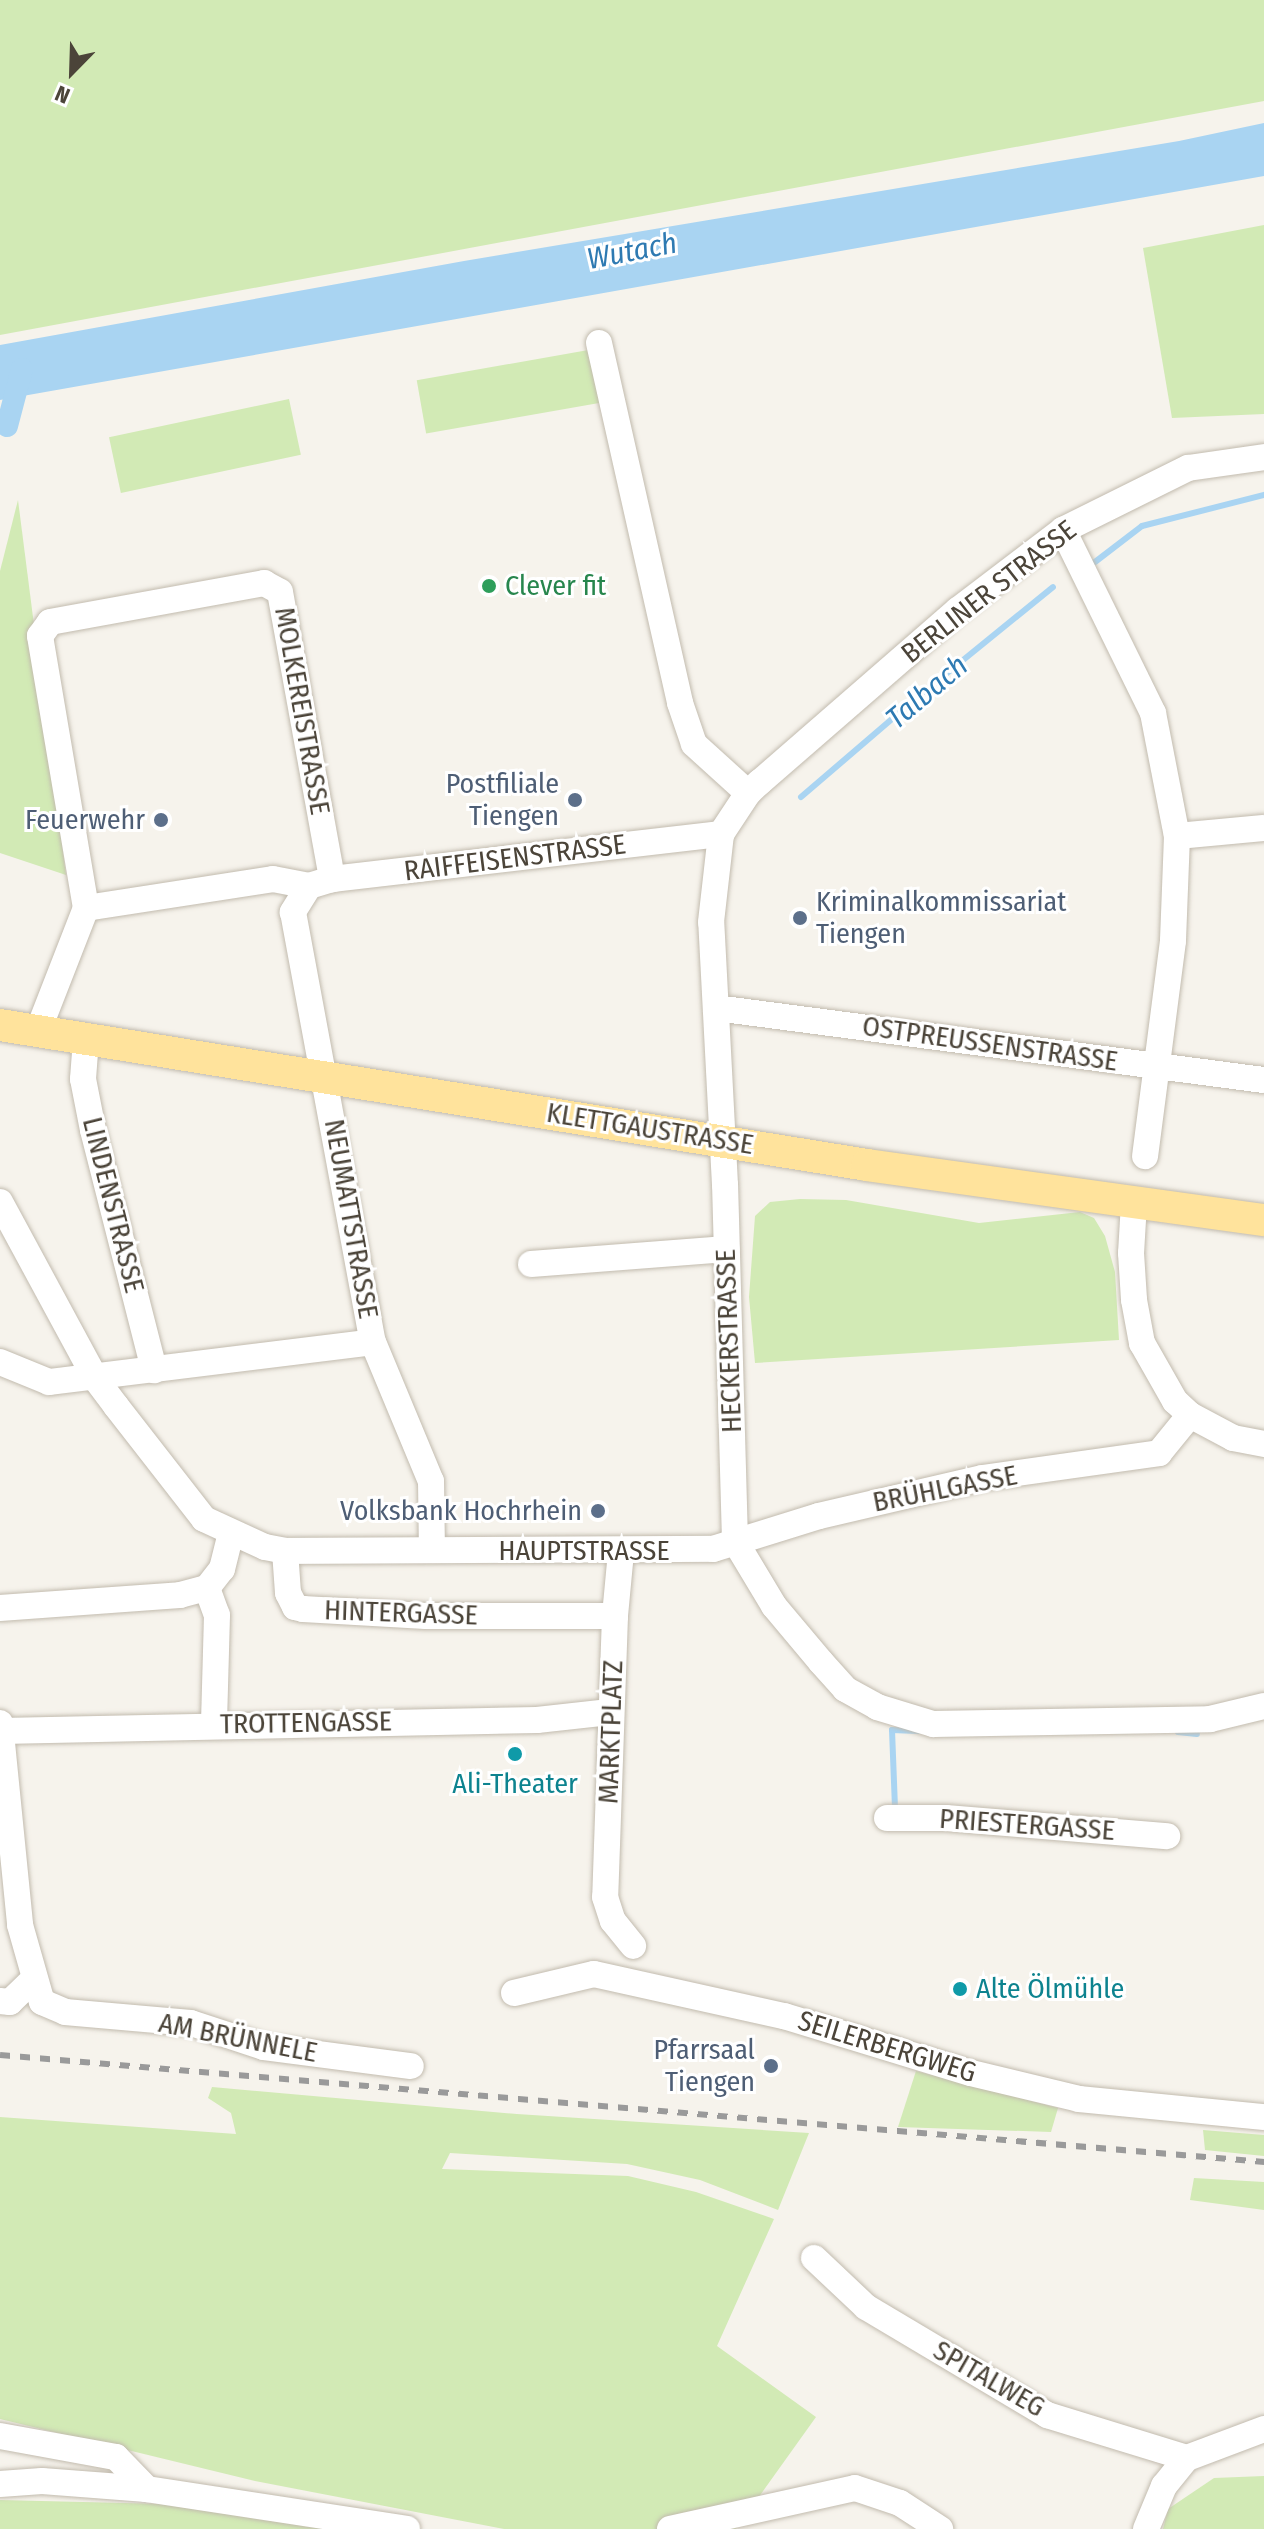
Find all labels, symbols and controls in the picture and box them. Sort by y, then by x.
north arrow [32,32,112,112]
text: N [51,80,74,110]
water label: Wutach [584,225,680,277]
street label: BERLINER STRASSE [895,513,1083,671]
place label: Clever fit [505,569,606,603]
marker: Clever fit [480,577,498,595]
street label: MOLKEREISTRASSE [267,605,337,817]
water label: Talbach [879,648,975,736]
place label: Postfiliale Tiengen [446,767,559,833]
marker: Postfiliale Tiengen [566,791,584,809]
place label: Feuerwehr [25,803,145,837]
marker: Feuerwehr [152,811,170,829]
street label: RAIFFEISENSTRASSE [402,828,628,888]
place label: Kriminalkommissariat Tiengen [816,885,1066,951]
marker: Kriminalkommissariat Tiengen [791,909,809,927]
street label: OSTPREUSSENSTRASSE [860,1009,1120,1079]
street label: KLETTGAUSTRASSE [544,1096,756,1162]
street label: LINDENSTRASSE [75,1114,151,1296]
street label: NEUMATTSTRASSE [317,1117,385,1321]
street label: HECKERSTRASSE [709,1249,749,1433]
street label: BRÜHLGASSE [870,1459,1020,1519]
place label: Volksbank Hochrhein [340,1494,582,1528]
marker: Volksbank Hochrhein [589,1502,607,1520]
street label: HAUPTSTRASSE [498,1534,670,1568]
street label: HINTERGASSE [324,1594,478,1632]
street label: MARKTPLATZ [592,1660,630,1804]
street label: TROTTENGASSE [220,1705,392,1741]
marker: Ali-Theater [506,1745,524,1763]
place label: Ali-Theater [452,1767,578,1801]
street label: PRIESTERGASSE [938,1802,1116,1848]
place label: Alte Ölmühle [976,1972,1124,2006]
marker: Alte Ölmühle [951,1980,969,1998]
street label: SEILERBERGWEG [794,2004,980,2090]
street label: AM BRÜNNELE [156,2006,320,2070]
place label: Pfarrsaal Tiengen [653,2033,755,2099]
marker: Pfarrsaal Tiengen [762,2057,780,2075]
street label: SPITALWEG [927,2334,1051,2424]

